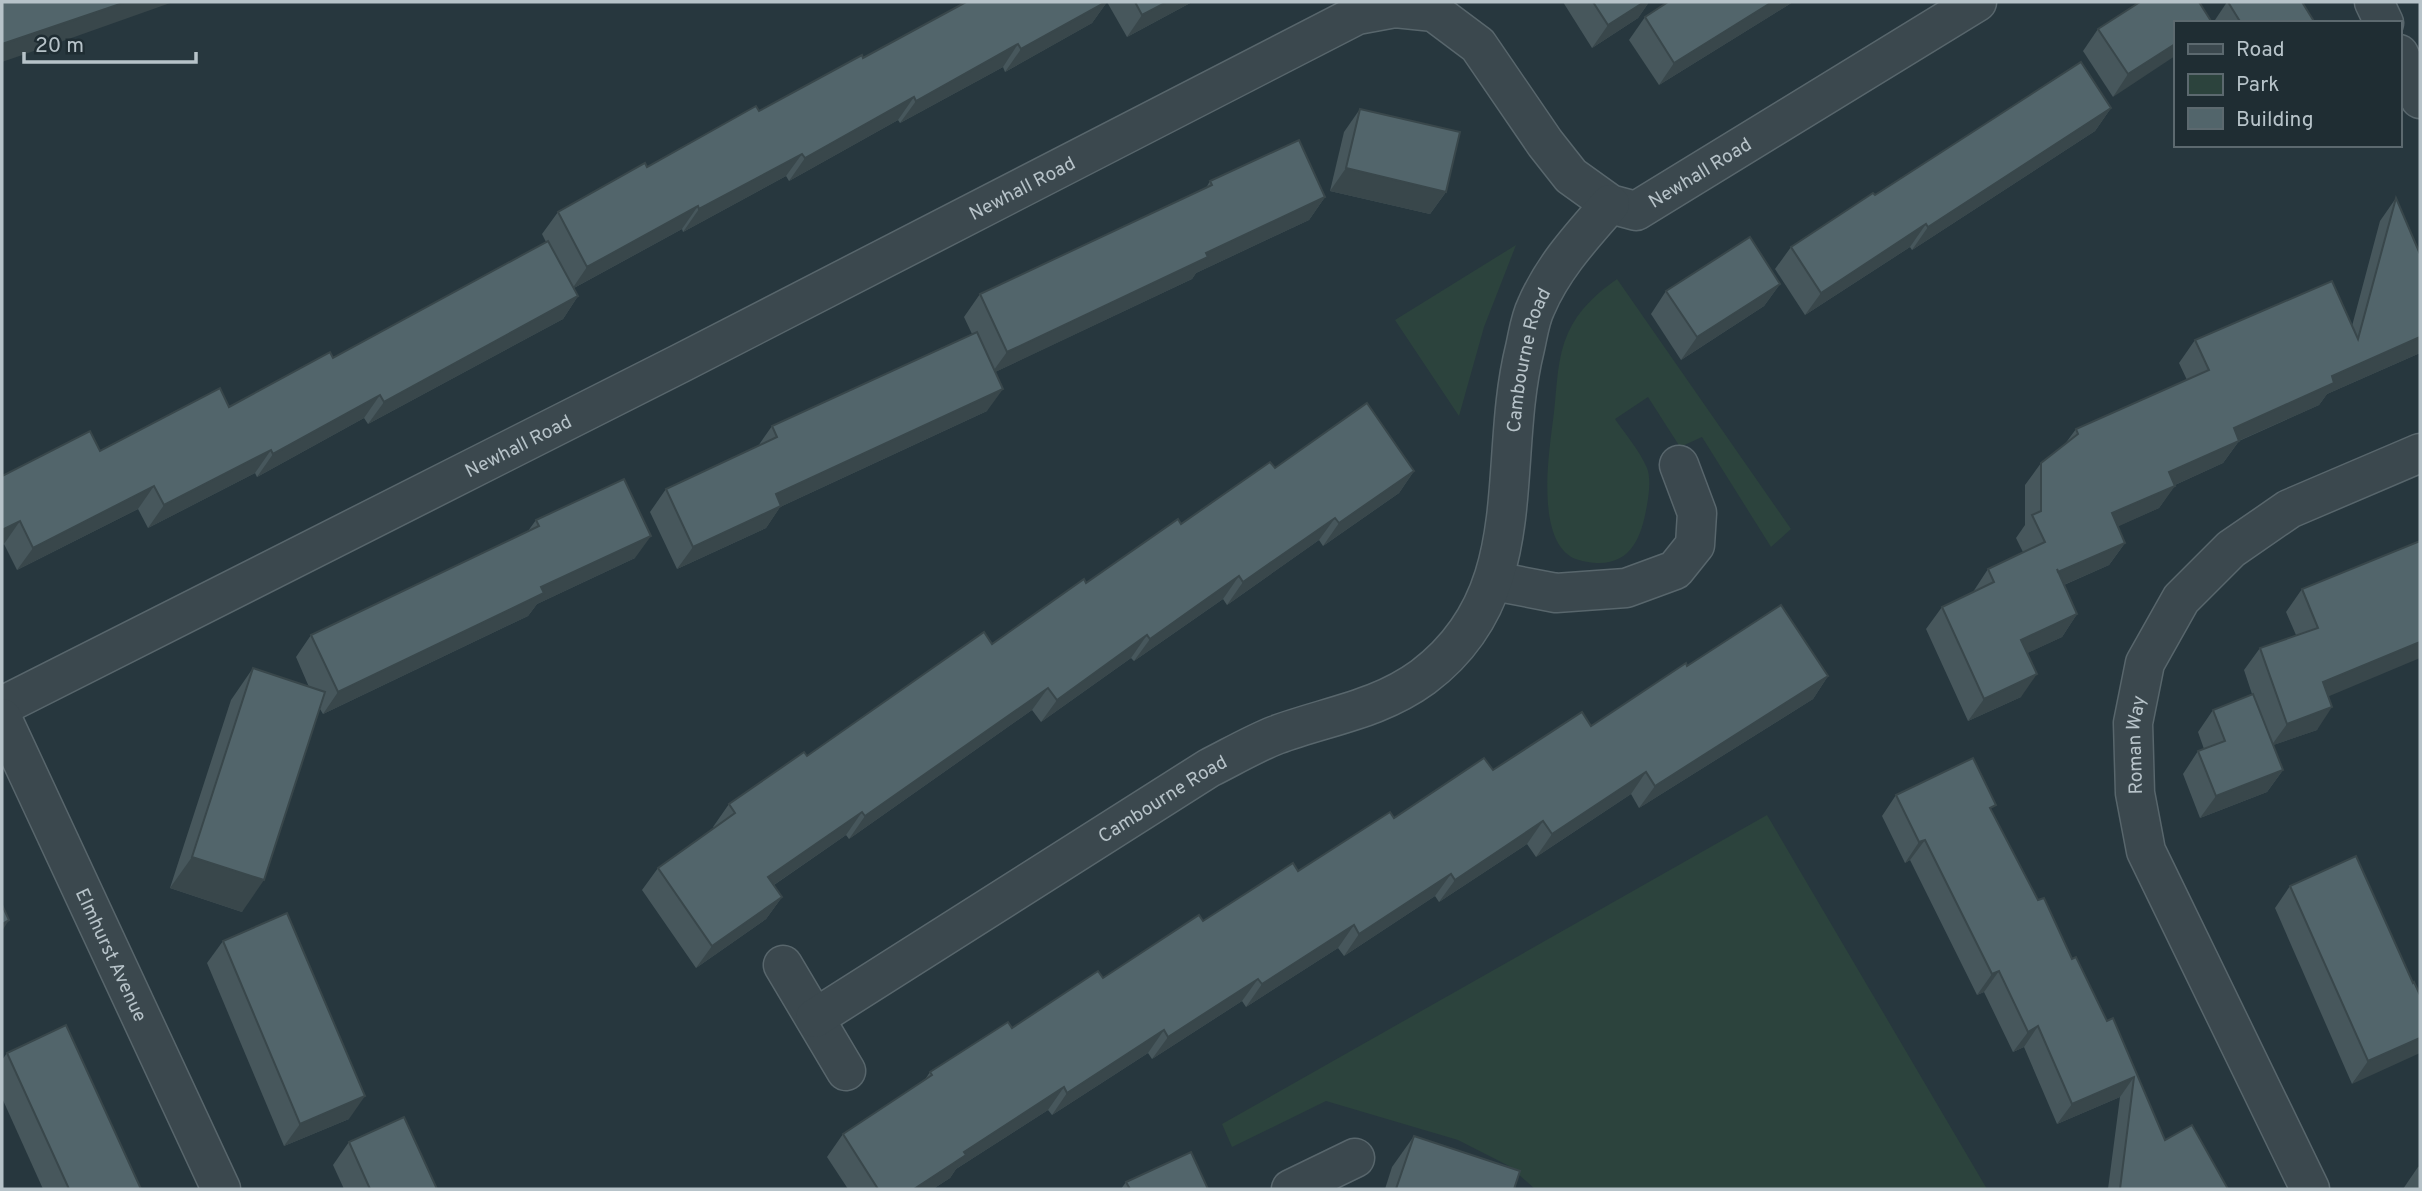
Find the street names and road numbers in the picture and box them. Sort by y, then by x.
street label: Newhall Road [1645,133,1756,214]
street label: Newhall Road [965,152,1080,227]
street label: Cambourne Road [1503,284,1557,434]
street label: Newhall Road [461,410,576,484]
street label: Roman Way [2122,694,2152,795]
street label: Cambourne Road [1094,751,1232,849]
street label: Elmhurst Avenue [69,885,152,1026]

